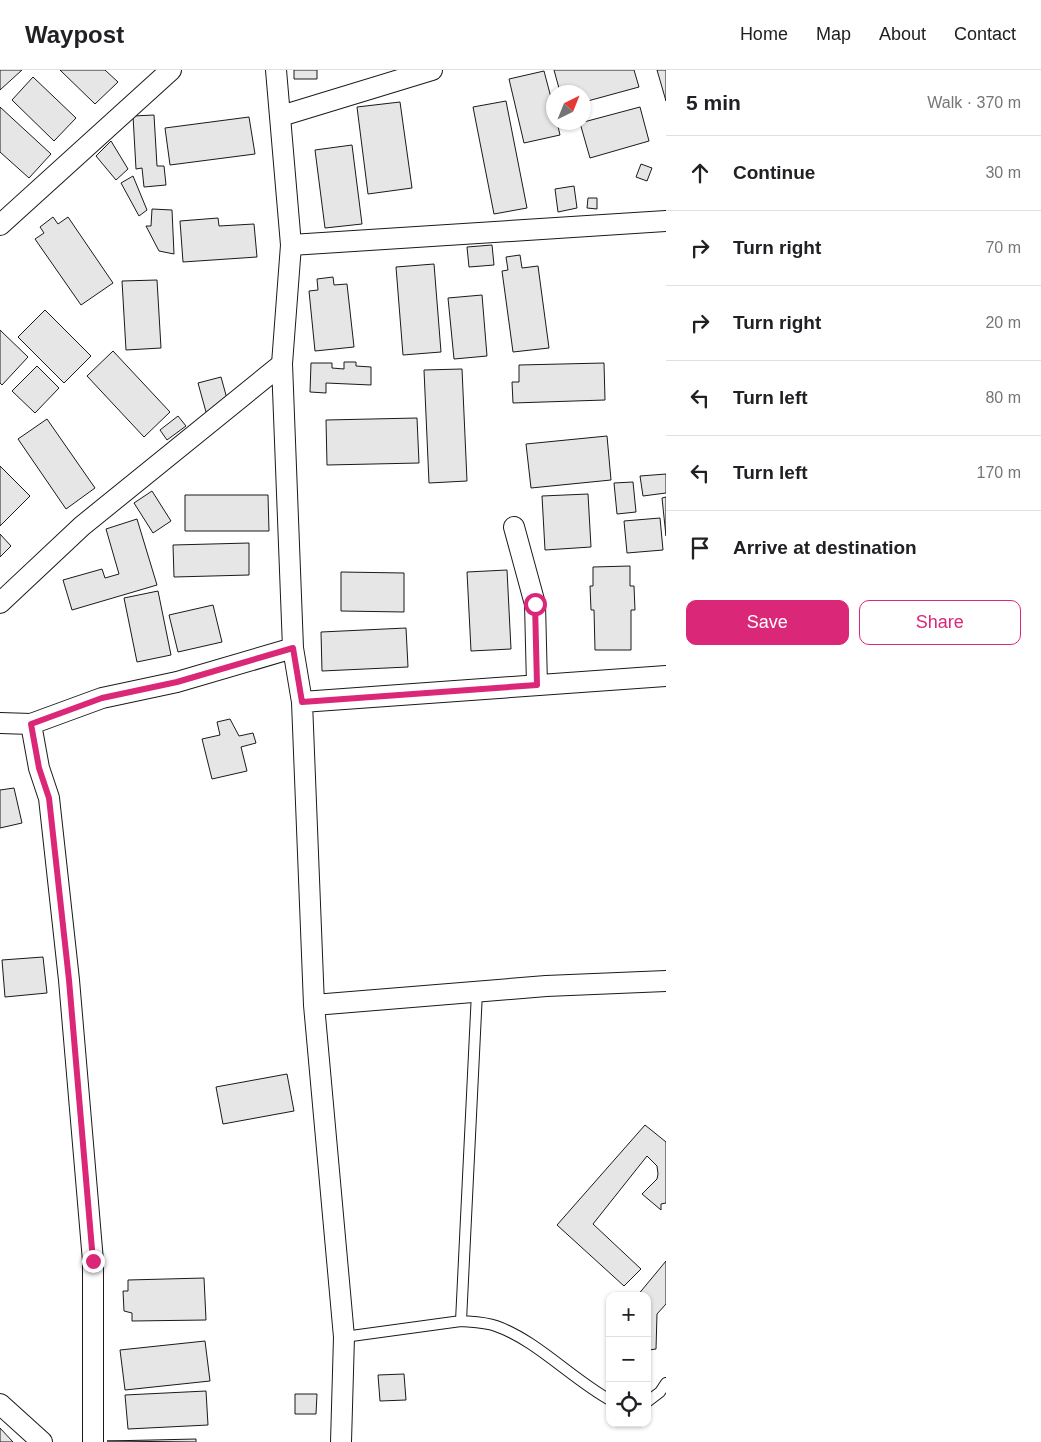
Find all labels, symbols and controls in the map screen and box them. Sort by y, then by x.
text: Waypost [25,21,124,48]
text: Home [740,24,788,44]
text: Map [816,24,851,44]
text: About [879,24,926,44]
text: Contact [954,24,1016,44]
north arrow [546,85,591,130]
text: 5 min [686,91,741,114]
text: Walk · 370 m [927,94,1021,111]
icon: ahead [686,159,714,187]
text: Continue [733,162,815,183]
text: 30 m [985,164,1021,181]
icon: right [686,234,714,262]
text: Turn right [733,237,821,258]
text: 70 m [985,239,1021,256]
icon: right [686,309,714,337]
text: Turn right [733,312,821,333]
text: 20 m [985,314,1021,331]
icon: left [686,384,714,412]
text: Turn left [733,387,808,408]
text: 80 m [985,389,1021,406]
icon: left [686,459,714,487]
text: Turn left [733,462,808,483]
text: 170 m [977,464,1021,481]
icon: arrive [686,534,714,562]
text: Arrive at destination [733,537,917,558]
route start [524,593,547,616]
button: Save [686,600,849,645]
button: Share [859,600,1021,645]
route end [82,1250,105,1273]
map controls [606,1292,651,1427]
button: + [606,1292,651,1337]
button: − [606,1337,651,1382]
button: locate [606,1382,651,1427]

